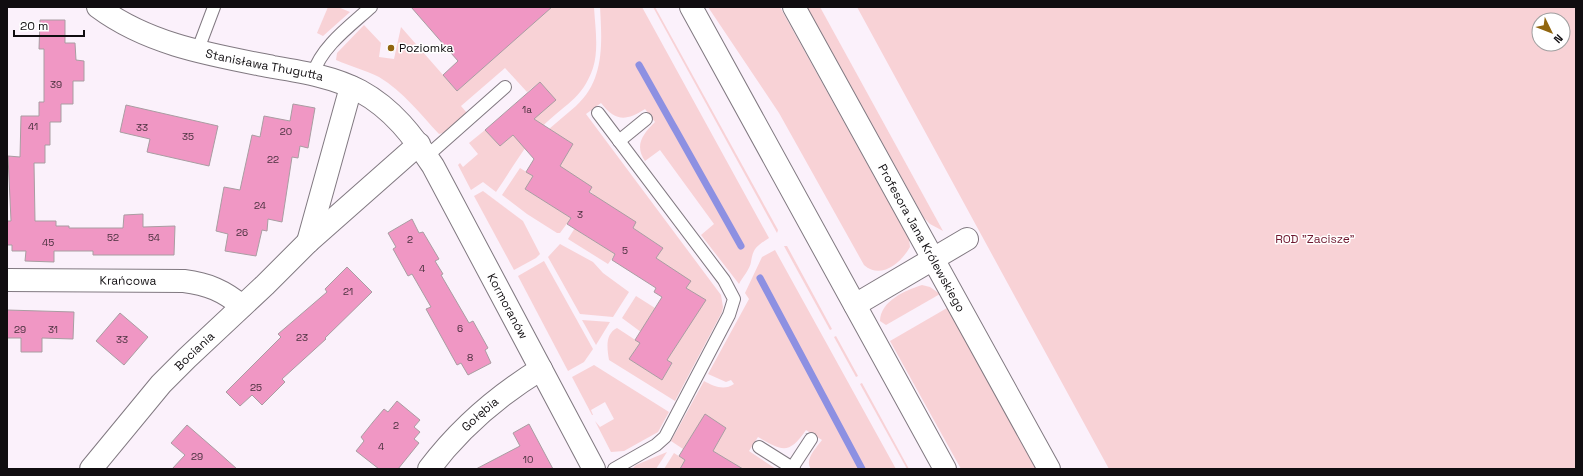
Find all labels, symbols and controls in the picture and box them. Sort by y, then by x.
scale bar [14,12,84,38]
north arrow [1531,12,1571,52]
text: 20 m [20,18,48,34]
text: N [1551,31,1566,46]
place label: Poziomka [399,40,453,56]
marker: Poziomka [386,43,396,53]
street label: Stanisława Thugutta [204,45,325,85]
house number: 39 [50,78,62,91]
house number: 1a [522,103,532,116]
house number: 41 [28,120,38,133]
house number: 33 [136,121,148,134]
house number: 20 [280,125,292,138]
house number: 35 [182,130,194,143]
house number: 22 [267,153,279,166]
street label: Profesora Jana Królewskiego [874,161,969,315]
house number: 24 [254,199,266,212]
house number: 3 [577,208,583,221]
house number: 26 [236,226,248,239]
house number: 52 [107,231,119,244]
house number: 54 [148,231,160,244]
park label: ROD "Zacisze" [1275,231,1355,247]
house number: 2 [407,233,413,246]
house number: 45 [42,236,54,249]
house number: 5 [622,244,628,257]
house number: 4 [419,262,425,275]
street label: Kormoranów [484,271,532,342]
street label: Krańcowa [100,273,157,289]
house number: 21 [343,285,353,298]
house number: 6 [457,322,463,335]
house number: 29 [14,323,26,336]
house number: 31 [48,323,58,336]
street label: Bociania [171,328,218,374]
house number: 23 [296,331,308,344]
house number: 33 [116,333,128,346]
house number: 8 [467,351,473,364]
house number: 25 [250,381,262,394]
street label: Gołębia [458,393,502,435]
house number: 2 [393,419,399,432]
house number: 4 [378,440,384,453]
house number: 29 [191,450,203,463]
house number: 10 [523,453,533,466]

